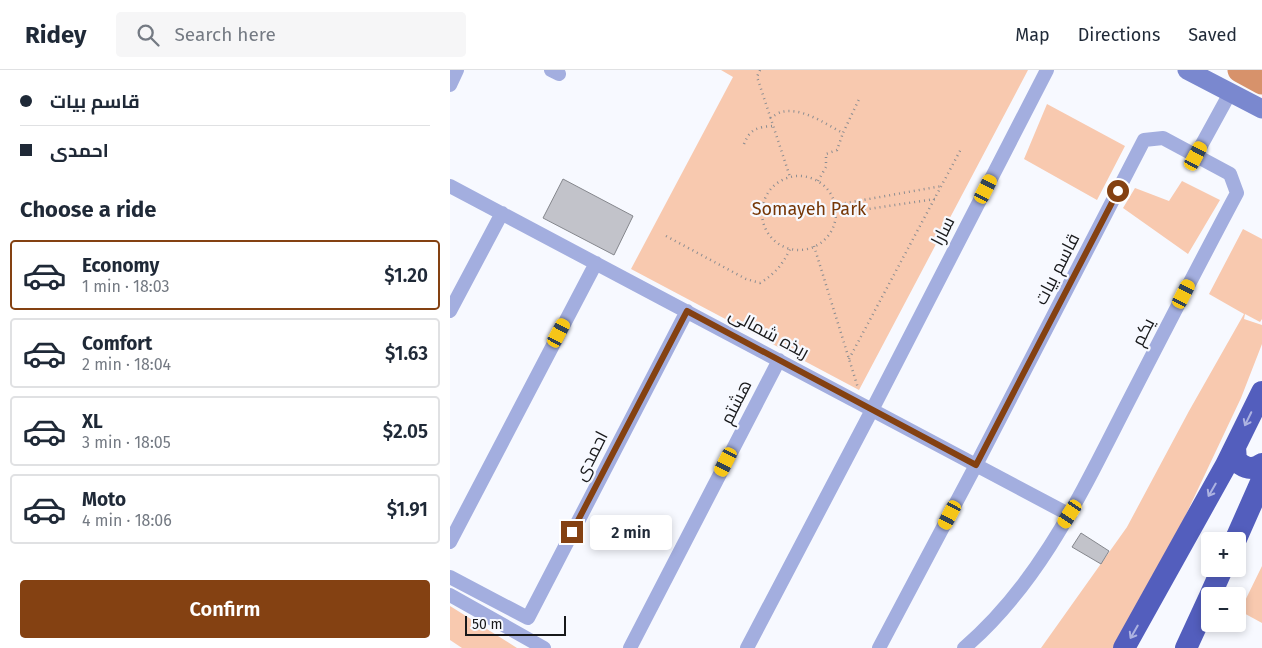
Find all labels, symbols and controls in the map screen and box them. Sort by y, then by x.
search box [116,12,466,57]
text: Ridey [25,21,86,49]
icon: search [134,21,162,49]
text: Search here [174,23,276,46]
text: Map [1015,24,1050,46]
text: Directions [1078,24,1160,46]
text: Saved [1188,24,1237,46]
text: قاسم بیات [50,90,140,113]
text: احمدی [50,139,109,162]
car [1182,139,1209,173]
car [972,172,999,206]
route start [1107,180,1129,202]
text: Choose a ride [20,196,156,223]
park label: Somayeh Park [752,198,867,220]
street label: سارا [926,213,960,249]
street label: قاسم بیات [1030,230,1085,309]
icon: car [22,253,67,298]
text: Economy [82,254,159,277]
text: $1.20 [384,264,428,287]
text: 1 min · 18:03 [82,277,169,296]
car [1170,277,1197,311]
street label: ربذه شمالی [725,303,813,363]
street label: یکم [1127,314,1160,350]
car [545,316,572,350]
icon: car [22,331,67,376]
text: Comfort [82,332,152,355]
text: $1.63 [385,342,428,365]
text: 2 min · 18:04 [82,355,171,374]
street label: هشتم [716,376,757,428]
icon: car [22,409,67,454]
text: XL [82,410,103,433]
one-way arrow [1243,412,1253,427]
text: $2.05 [383,420,428,443]
street label: احمدی [569,428,613,484]
text: 3 min · 18:05 [82,433,171,452]
car [712,445,739,479]
one-way arrow [1206,482,1216,496]
icon: car [22,487,67,532]
text: Moto [82,488,126,511]
car [1055,497,1084,531]
text: $1.91 [387,498,428,521]
car [936,498,963,532]
text: 4 min · 18:06 [82,511,172,530]
callout: 2 min [590,514,672,550]
route end [561,521,583,543]
text: 2 min [611,523,651,542]
map controls [1201,532,1246,632]
button: + [1201,532,1246,577]
button: Confirm [20,580,430,638]
button: − [1201,587,1246,632]
scale bar [465,613,566,636]
text: 50 m [472,616,503,633]
one-way arrow [1128,625,1138,639]

